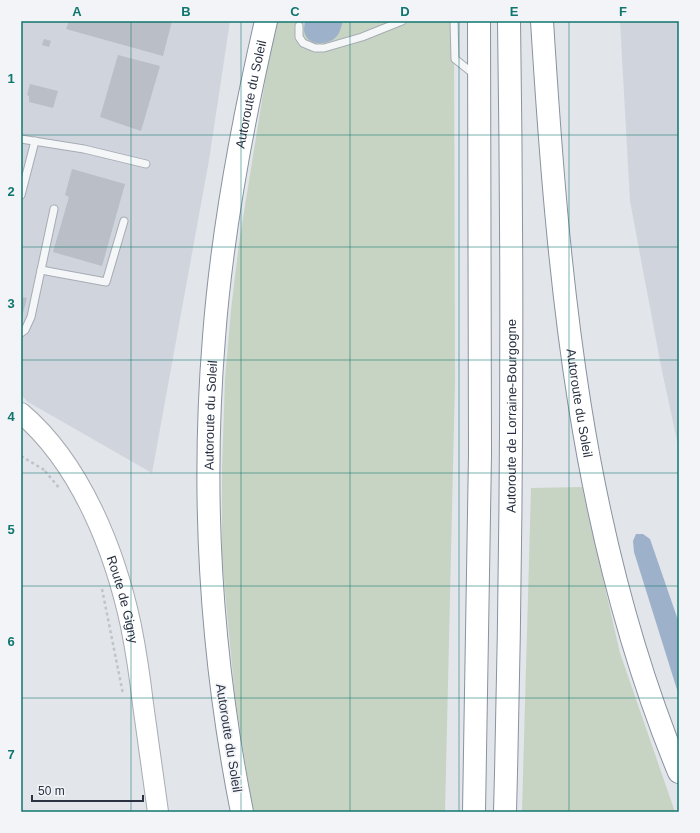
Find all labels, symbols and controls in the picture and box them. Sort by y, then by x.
text: A [72,4,82,19]
text: B [181,4,191,19]
text: C [290,4,300,19]
text: D [400,4,410,19]
text: E [510,4,519,19]
text: F [619,4,627,19]
street label: Autoroute du Soleil [232,39,269,149]
text: 1 [7,71,15,86]
text: 2 [7,184,15,199]
text: 3 [7,296,15,311]
street label: Autoroute de Lorraine-Bourgogne [503,319,519,513]
street label: Autoroute du Soleil [564,348,596,459]
street label: Autoroute du Soleil [201,360,220,470]
text: 4 [7,409,15,424]
text: 5 [7,522,15,537]
street label: Route de Gigny [104,553,142,645]
text: 6 [7,634,15,649]
street label: Autoroute du Soleil [213,683,245,794]
text: 7 [7,747,15,762]
scale bar [32,777,143,803]
text: 50 m [38,784,65,798]

